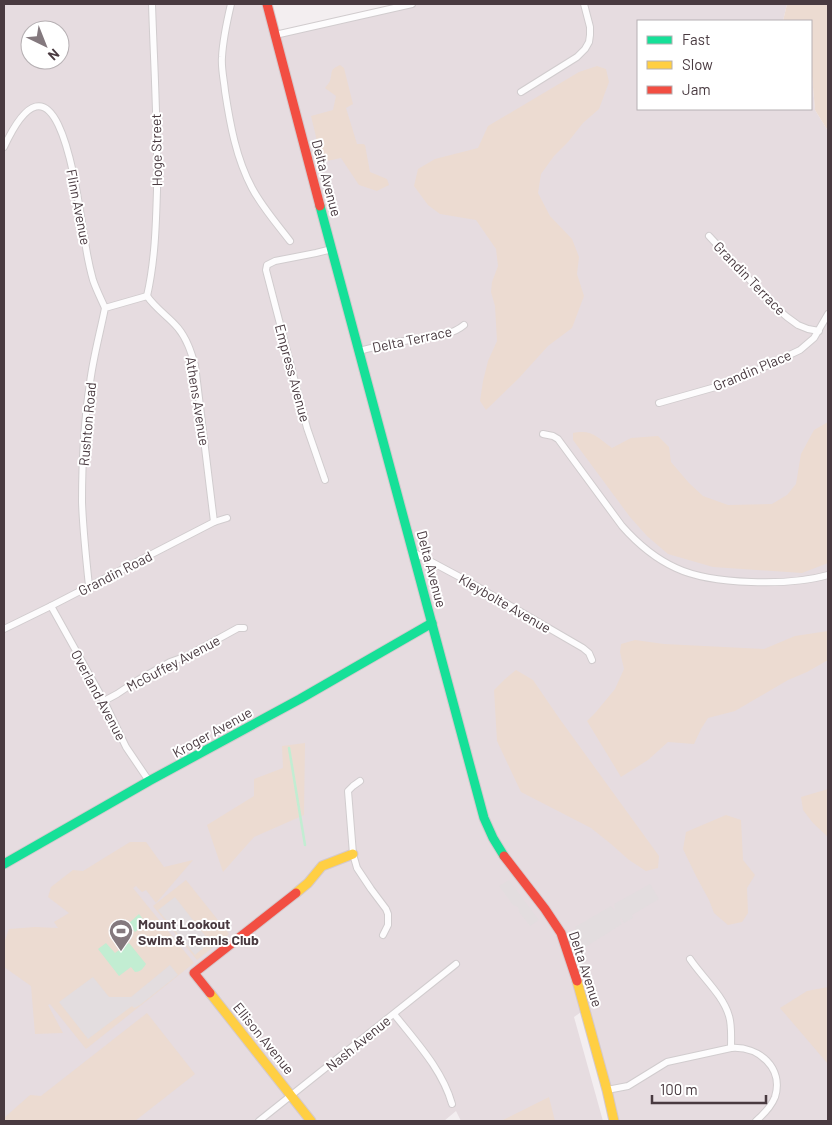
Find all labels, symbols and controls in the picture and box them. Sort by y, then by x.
north arrow [20,20,70,70]
legend [637,20,812,110]
text: Fast [682,30,710,48]
text: N [45,45,63,64]
text: Slow [682,55,713,73]
text: Jam [682,80,711,98]
street label: Hoge Street [147,113,165,187]
street label: Delta Avenue [309,138,345,218]
street label: Flinn Avenue [63,168,95,246]
street label: Grandin Terrace [710,237,790,319]
street label: Empress Avenue [272,322,314,424]
street label: Delta Terrace [371,322,453,356]
street label: Grandin Place [710,346,794,394]
street label: Athens Avenue [183,355,213,447]
street label: Rushton Road [75,381,99,467]
street label: Delta Avenue [414,529,450,609]
street label: Grandin Road [75,547,155,599]
street label: Kleybolte Avenue [456,570,554,636]
street label: McGuffey Avenue [123,631,223,695]
street label: Overland Avenue [68,647,130,743]
street label: Kroger Avenue [169,703,255,761]
place label: Mount Lookout Swim & Tennis Club [138,915,259,948]
sports icon: Mount Lookout Swim & Tennis Club [108,918,134,952]
street label: Delta Avenue [566,929,606,1009]
street label: Ellison Avenue [230,999,298,1077]
street label: Nash Avenue [322,1012,394,1074]
scale bar [652,1072,766,1104]
text: 100 m [660,1080,698,1098]

